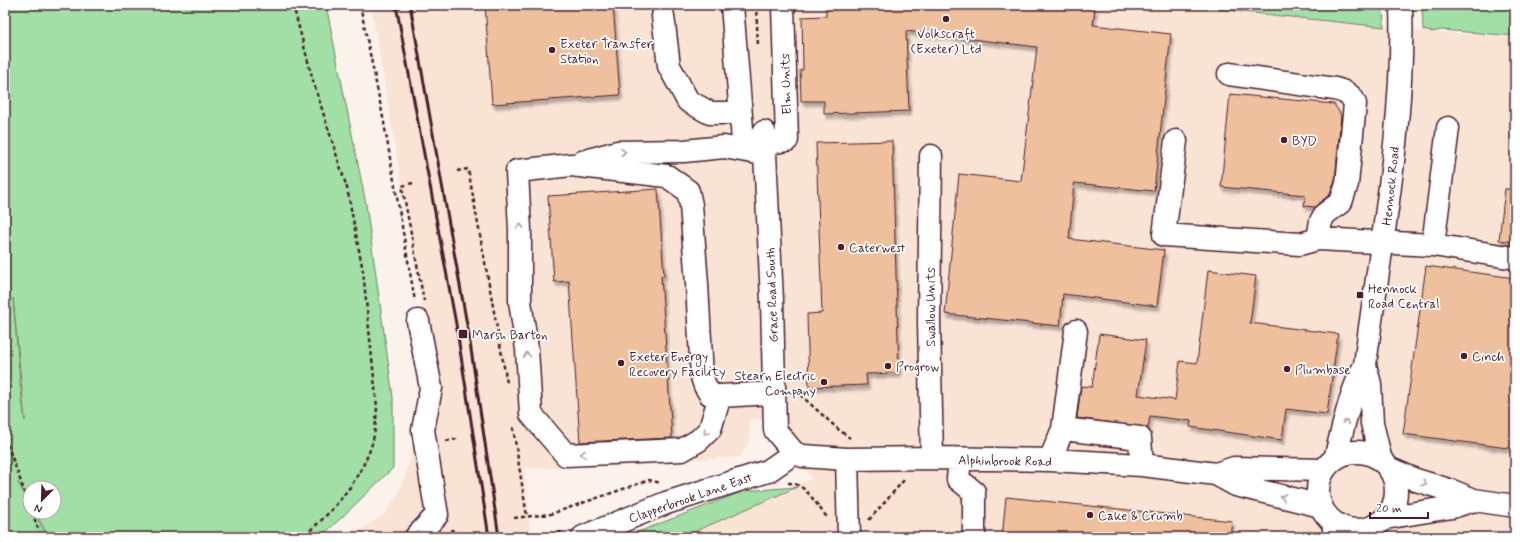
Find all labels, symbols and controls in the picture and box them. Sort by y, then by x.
marker: Volkscraft (Exeter) Ltd [941,14,951,24]
place label: Volkscraft (Exeter) Ltd [910,26,982,58]
place label: Exeter Transfer Station [560,36,654,68]
marker: Exeter Transfer Station [547,45,557,55]
street label: Elm Units [777,53,796,115]
place label: BYD [1292,133,1317,150]
marker: BYD [1279,135,1289,145]
street label: Hennock Road [1379,146,1404,226]
one-way arrow [620,148,626,157]
one-way arrow [516,223,524,229]
place label: Caterwest [849,240,905,257]
marker: Caterwest [836,242,846,252]
street label: Grace Road South [762,247,783,343]
street label: Swallow Units [923,267,940,347]
place label: Hennock Road Central [1368,281,1439,313]
marker: Hennock Road Central [1355,290,1365,300]
place label: Marsh Barton [472,327,547,344]
marker: Marsh Barton [457,328,469,340]
place label: Exeter Energy Recovery Facility [629,349,726,381]
place label: Cinch [1472,349,1505,366]
marker: Cinch [1459,351,1469,361]
one-way arrow [523,352,532,358]
marker: Exeter Energy Recovery Facility [616,358,626,368]
place label: Progrow [896,359,939,376]
marker: Progrow [883,361,893,371]
place label: Plumbase [1295,362,1351,379]
marker: Plumbase [1282,364,1292,374]
place label: Stearn Electric Company [734,368,816,400]
marker: Stearn Electric Company [819,377,829,387]
one-way arrow [1341,419,1349,425]
one-way arrow [704,427,711,435]
one-way arrow [580,450,586,459]
street label: Alphinbrook Road [958,452,1052,471]
street label: Clapperbrook Lane East [626,469,754,528]
one-way arrow [1420,478,1427,487]
north arrow [22,480,62,520]
one-way arrow [1280,493,1286,501]
scale bar [1370,494,1428,520]
text: N [32,500,45,516]
text: 20 m [1376,501,1402,517]
place label: Cake & Crumb [1098,508,1183,525]
marker: Cake & Crumb [1085,510,1095,520]

